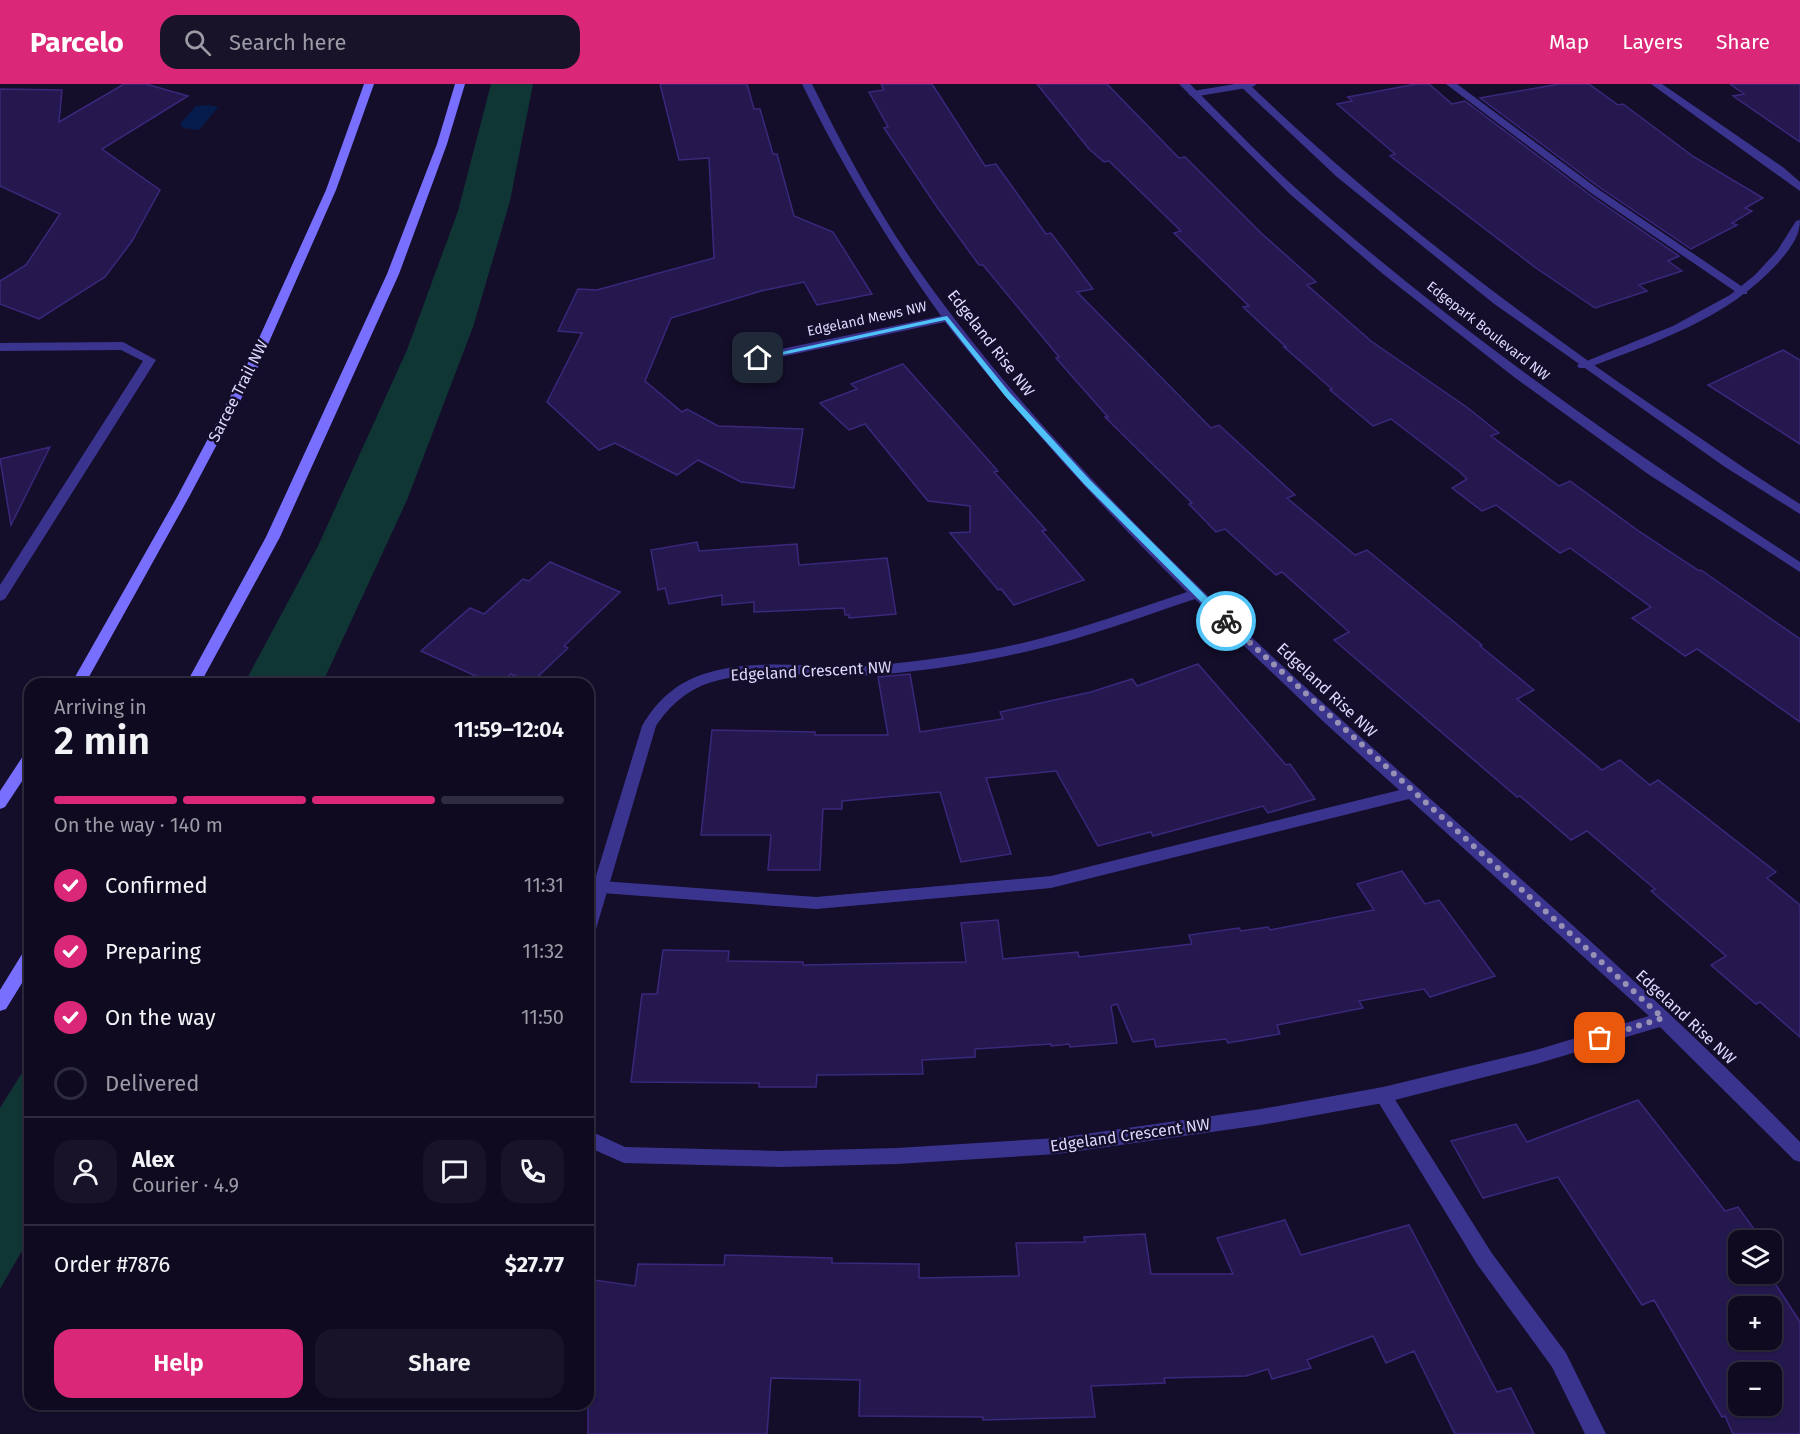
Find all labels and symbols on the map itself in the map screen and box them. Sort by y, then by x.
street label: Edgepark Boulevard NW [1423,278,1553,385]
street label: Edgeland Rise NW [944,286,1038,400]
street label: Edgeland Mews NW [805,298,929,340]
pin [732,332,783,383]
street label: Sarcee Trail NW [204,337,272,445]
courier [1196,591,1256,651]
street label: Edgeland Rise NW [1273,639,1381,741]
street label: Edgeland Crescent NW [730,657,892,685]
street label: Edgeland Rise NW [1632,966,1740,1068]
pin [1574,1012,1625,1063]
street label: Edgeland Crescent NW [1049,1114,1211,1156]

